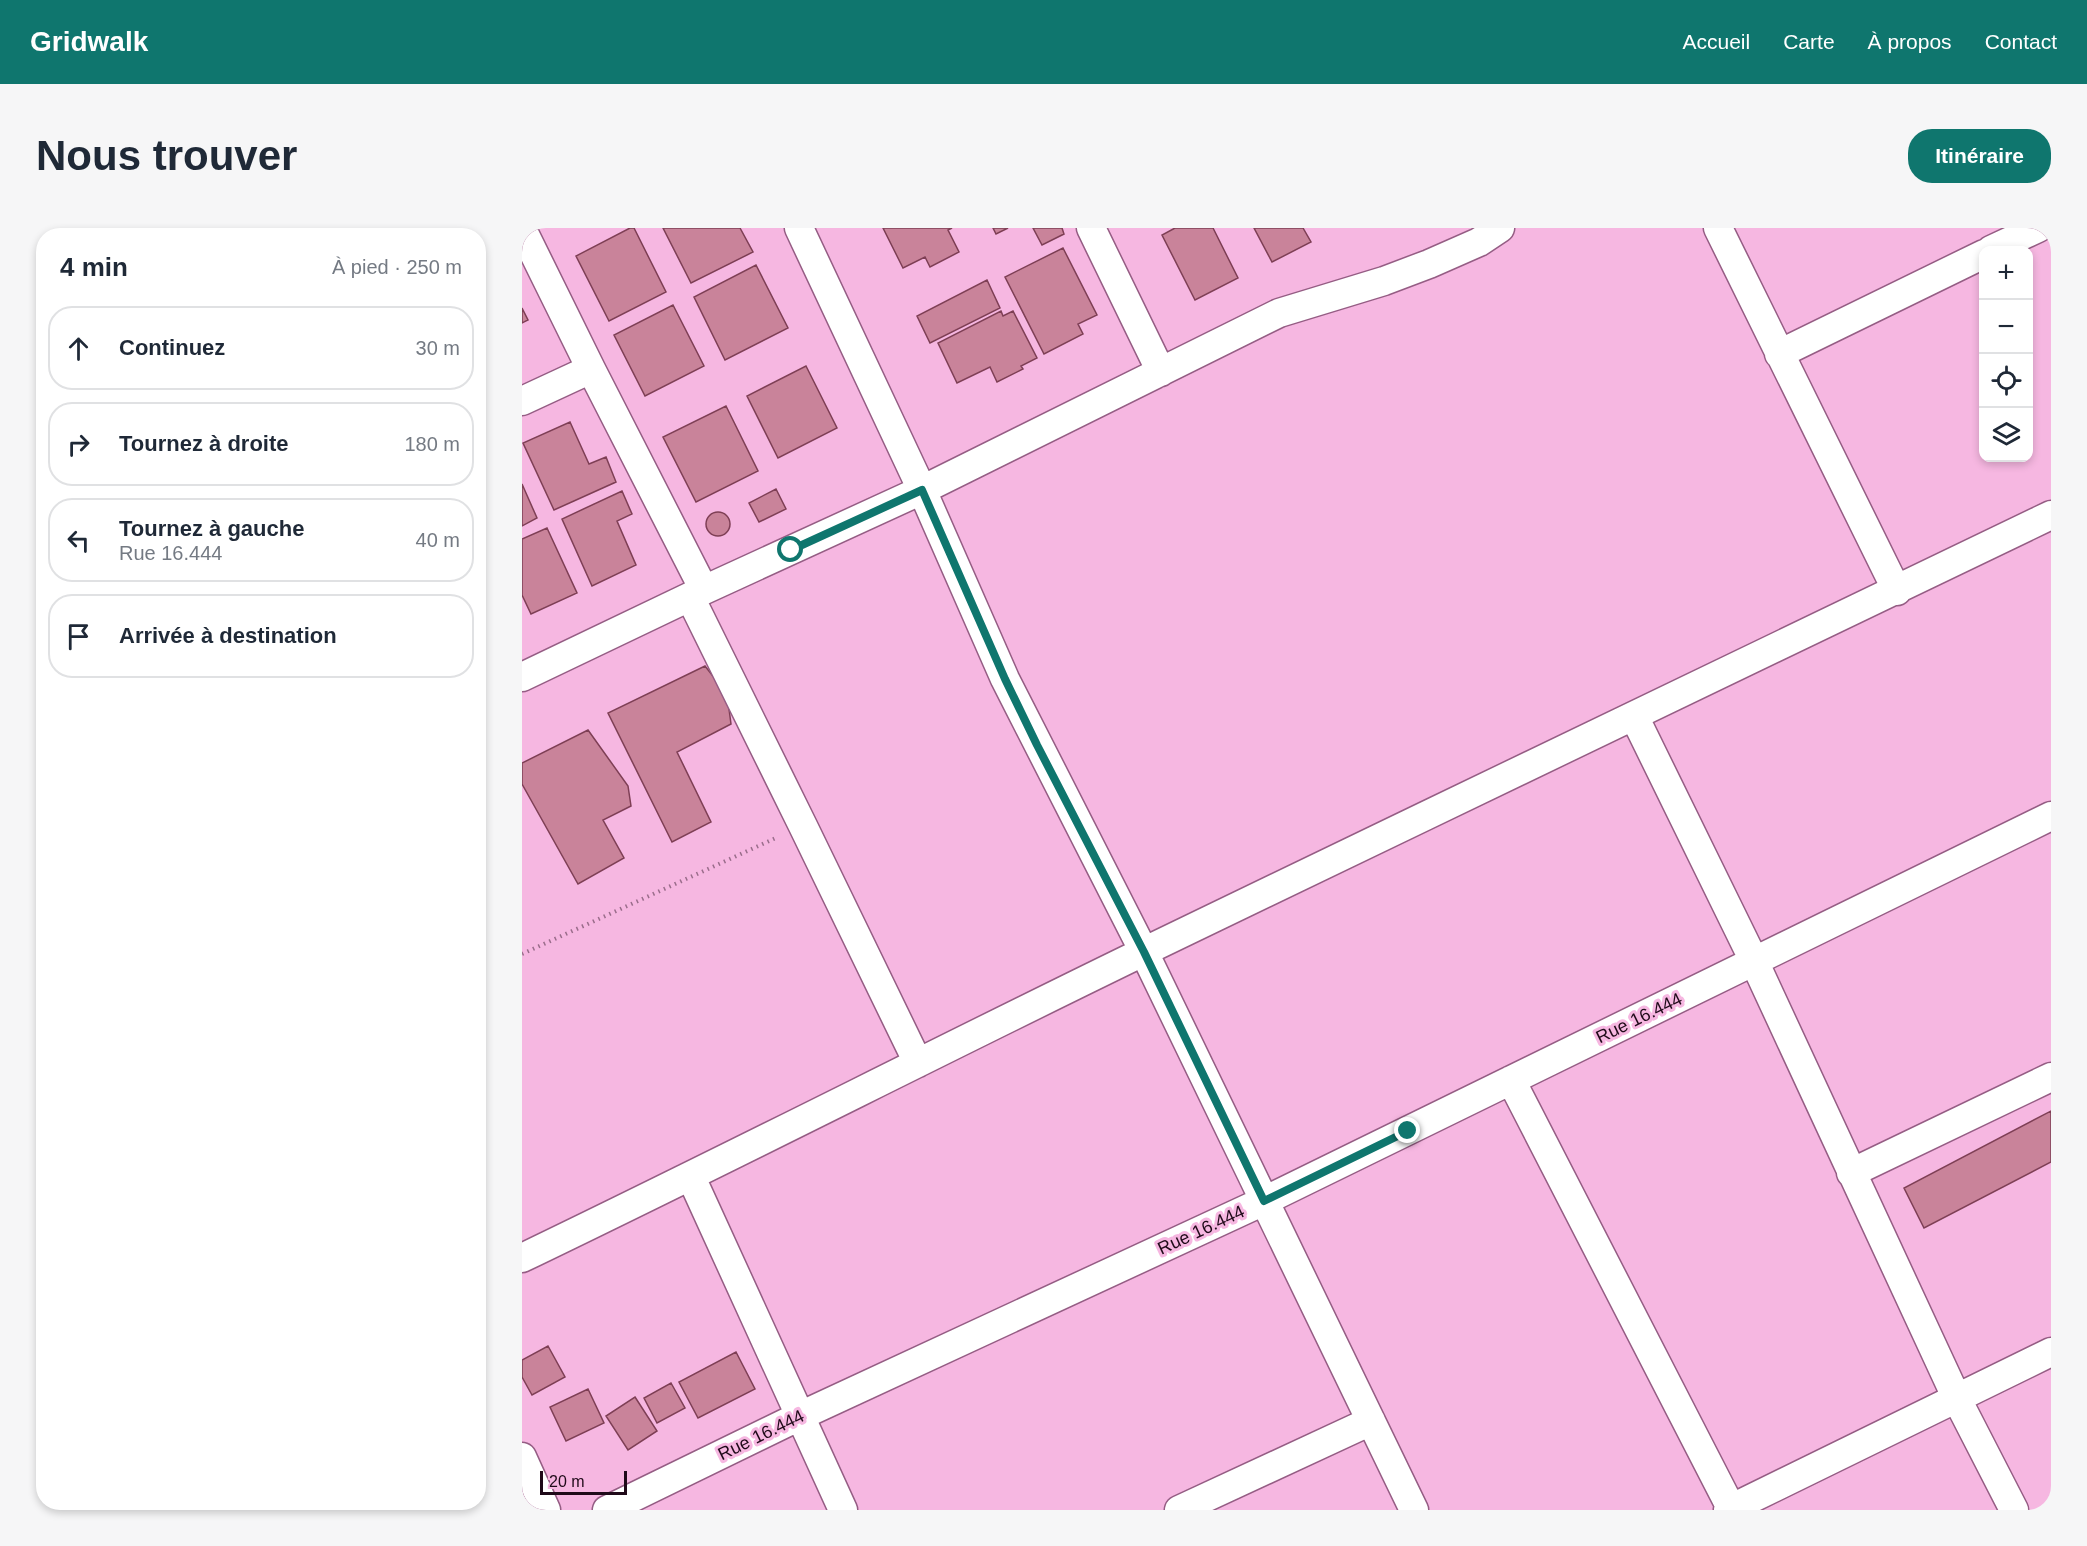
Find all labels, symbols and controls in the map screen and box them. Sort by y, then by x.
text: Gridwalk [30,26,148,57]
text: Accueil [1683,30,1750,53]
text: Carte [1783,30,1835,53]
text: À propos [1868,30,1952,53]
text: Contact [1985,30,2057,53]
button: Itinéraire [1908,129,2051,183]
text: Nous trouver [36,132,297,179]
map controls [1979,246,2033,462]
button: + [1979,246,2033,300]
text: 4 min [60,252,128,282]
text: À pied · 250 m [332,256,462,278]
button: − [1979,300,2033,354]
icon: ahead [62,332,95,365]
text: Continuez [119,335,225,360]
text: 30 m [416,337,460,359]
button: locate [1979,354,2033,408]
button: layers [1979,408,2033,462]
icon: right [62,428,95,461]
text: Tournez à droite [119,431,289,456]
text: 180 m [404,433,460,455]
text: Tournez à gauche [119,516,304,541]
icon: left [62,524,95,557]
text: 40 m [416,529,460,551]
route start [777,536,803,562]
text: Rue 16.444 [119,542,222,564]
icon: arrive [62,620,95,653]
text: Arrivée à destination [119,623,337,648]
street label: Rue 16.444 [1593,989,1685,1047]
route end [1394,1117,1420,1143]
street label: Rue 16.444 [1155,1201,1247,1259]
street label: Rue 16.444 [715,1406,807,1464]
scale bar [540,1468,627,1496]
text: 20 m [549,1473,585,1490]

